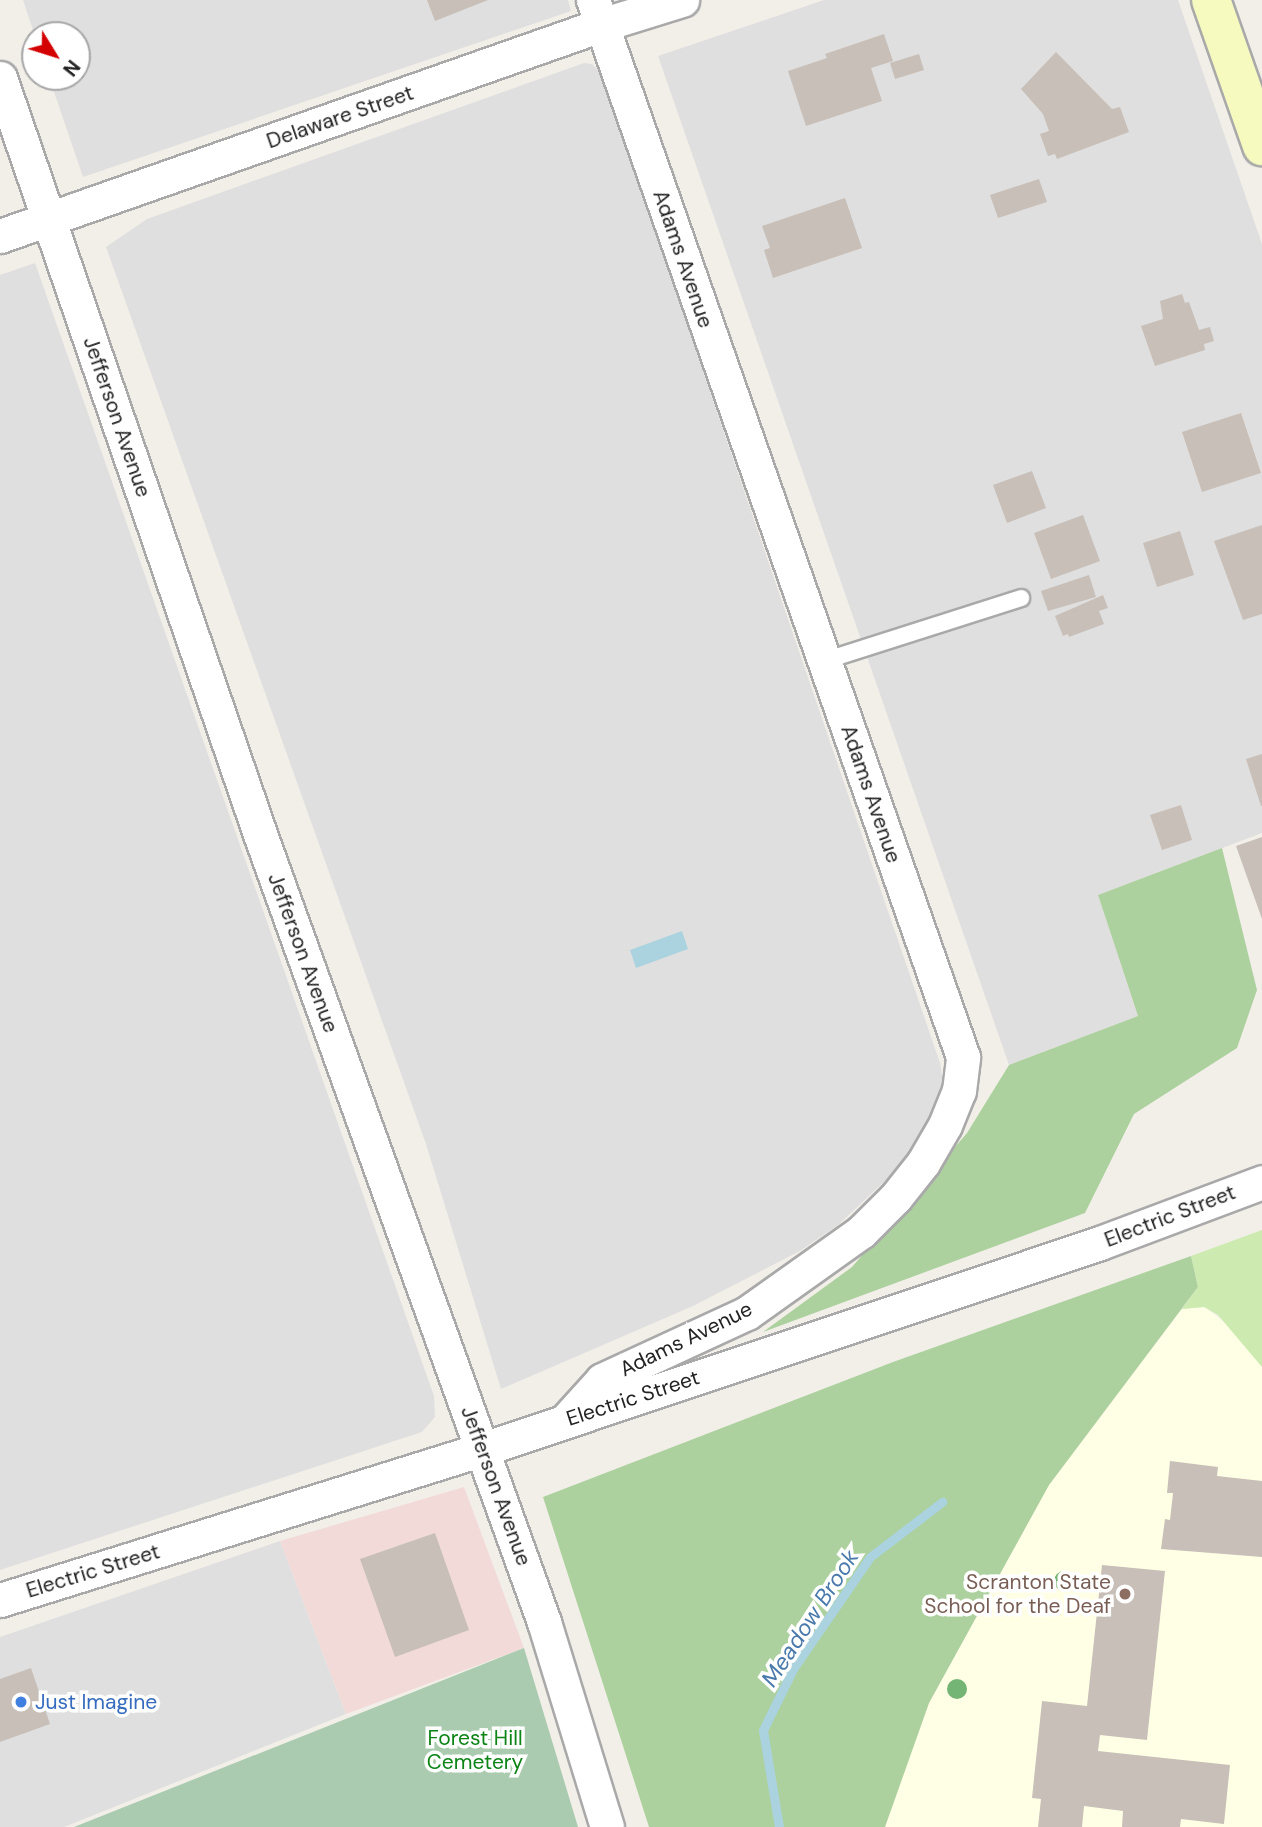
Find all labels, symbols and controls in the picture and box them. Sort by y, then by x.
north arrow [21,21,91,91]
text: N [57,55,85,81]
street label: Delaware Street [263,80,417,154]
street label: Adams Avenue [648,187,718,331]
street label: Jefferson Avenue [78,333,156,501]
street label: Adams Avenue [836,722,906,866]
street label: Jefferson Avenue [262,870,344,1036]
street label: Electric Street [1101,1179,1239,1253]
street label: Adams Avenue [616,1296,756,1382]
street label: Electric Street [563,1365,703,1431]
street label: Jefferson Avenue [455,1403,537,1569]
street label: Electric Street [23,1539,163,1603]
water label: Meadow Brook [755,1544,865,1692]
place label: Scranton State School for the Deaf [924,1569,1111,1619]
marker: Scranton State School for the Deaf [1117,1586,1133,1602]
place label: Just Imagine [35,1689,157,1715]
marker: Just Imagine [13,1694,29,1710]
park label: Forest Hill Cemetery [427,1725,523,1775]

